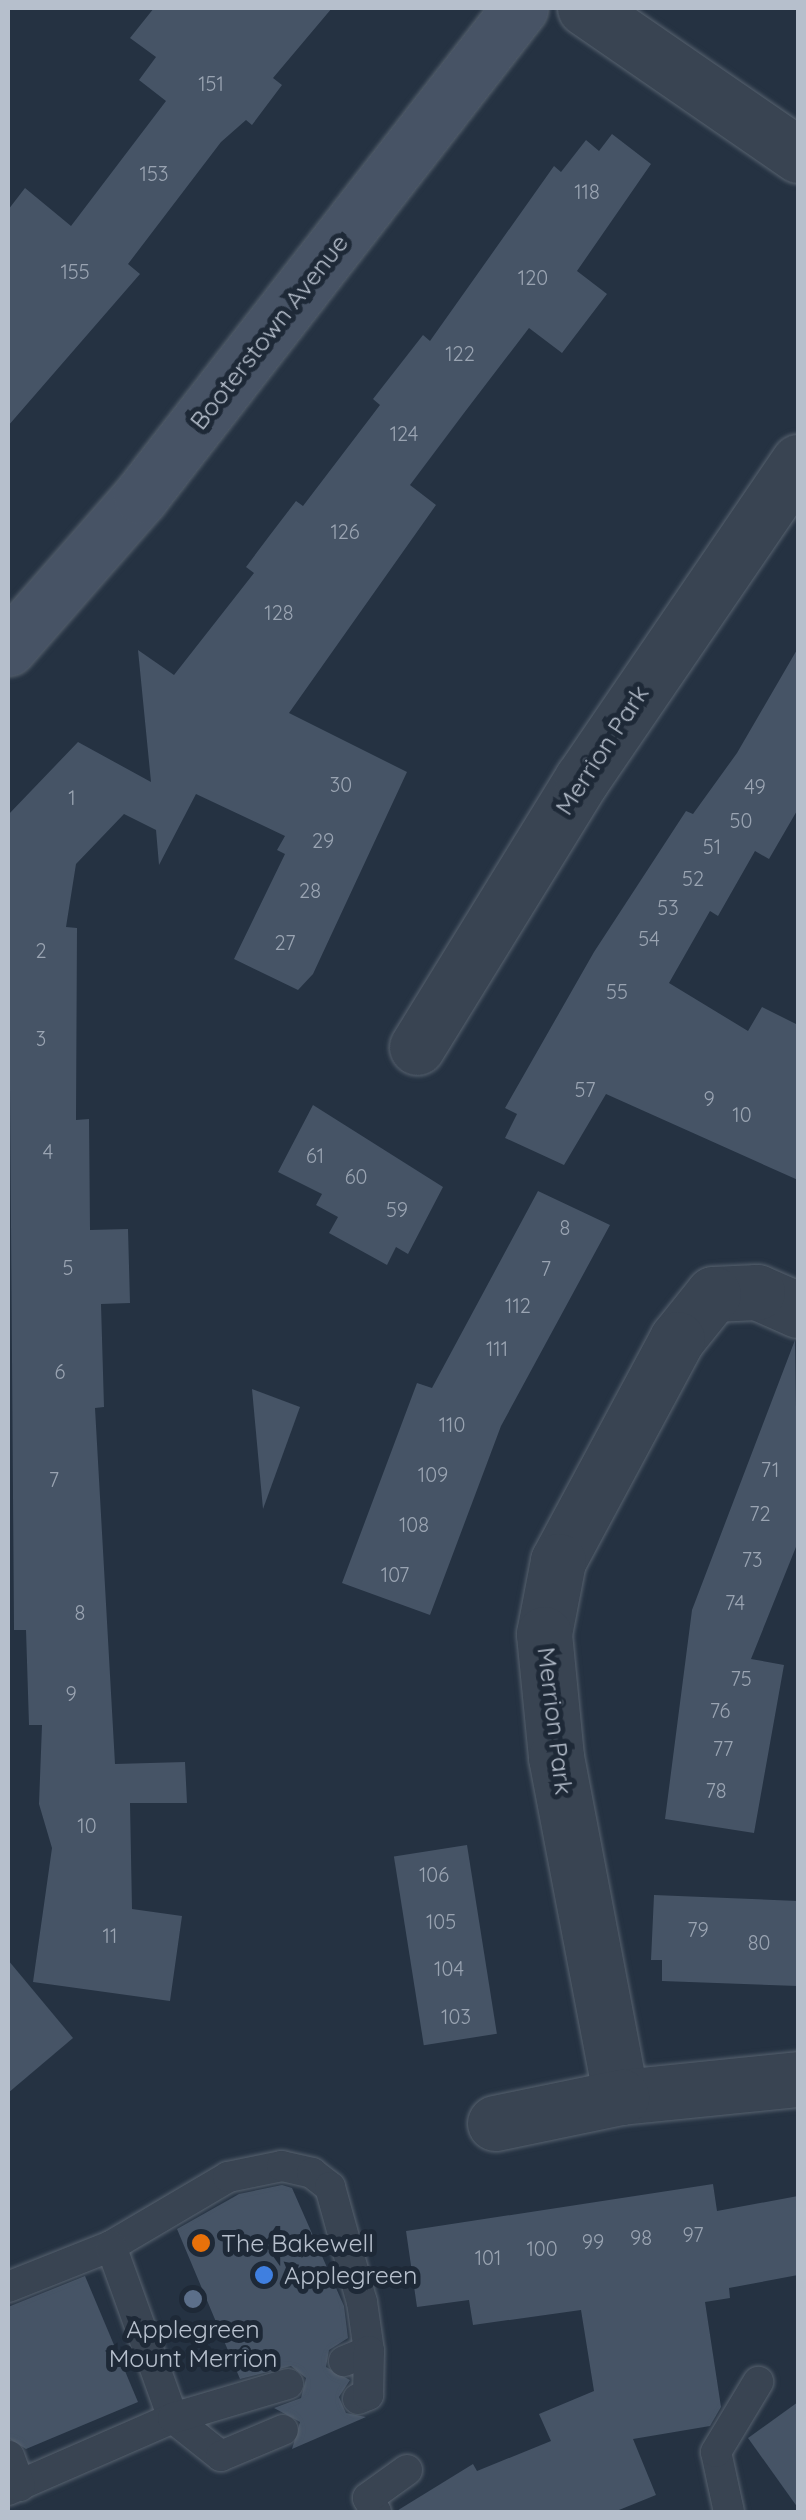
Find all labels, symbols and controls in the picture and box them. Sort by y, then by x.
house number: 151 [198,71,224,95]
house number: 153 [140,161,168,185]
house number: 118 [574,179,600,203]
street label: Booterstown Avenue [184,228,354,436]
house number: 155 [60,259,90,283]
house number: 120 [518,265,548,289]
house number: 122 [445,341,475,365]
house number: 124 [390,421,418,445]
house number: 126 [330,519,360,543]
house number: 128 [264,600,294,624]
street label: Merrion Park [549,679,655,821]
house number: 30 [330,772,352,796]
house number: 49 [744,774,766,798]
house number: 1 [68,785,76,809]
house number: 50 [730,808,752,832]
house number: 29 [312,828,334,852]
house number: 51 [703,834,721,858]
house number: 52 [682,866,704,890]
house number: 28 [299,878,321,902]
house number: 53 [657,895,679,919]
house number: 54 [638,926,660,950]
house number: 27 [275,930,295,954]
house number: 2 [35,938,47,962]
house number: 55 [606,979,628,1003]
house number: 3 [36,1026,46,1050]
house number: 57 [574,1077,596,1101]
house number: 9 [703,1086,715,1110]
house number: 10 [732,1102,752,1126]
house number: 4 [43,1139,53,1163]
house number: 61 [306,1143,324,1167]
house number: 60 [345,1164,367,1188]
house number: 59 [386,1197,408,1221]
house number: 8 [560,1215,570,1239]
house number: 5 [63,1255,73,1279]
house number: 7 [541,1256,551,1280]
house number: 112 [505,1293,531,1317]
house number: 111 [486,1336,508,1360]
house number: 6 [55,1359,65,1383]
house number: 110 [439,1412,465,1436]
house number: 71 [761,1457,779,1481]
house number: 109 [418,1462,448,1486]
house number: 7 [49,1467,59,1491]
house number: 72 [749,1501,771,1525]
house number: 108 [399,1512,429,1536]
house number: 73 [742,1547,762,1571]
house number: 107 [381,1562,409,1586]
house number: 74 [725,1590,745,1614]
house number: 8 [75,1600,85,1624]
street label: Merrion Park [531,1645,579,1797]
house number: 75 [730,1666,752,1690]
house number: 9 [65,1681,77,1705]
house number: 76 [710,1698,730,1722]
house number: 77 [713,1736,733,1760]
house number: 78 [705,1778,727,1802]
house number: 10 [77,1813,97,1837]
house number: 106 [419,1862,449,1886]
house number: 105 [426,1909,456,1933]
house number: 79 [687,1917,709,1941]
house number: 11 [103,1923,117,1947]
house number: 80 [748,1930,770,1954]
house number: 104 [434,1956,464,1980]
house number: 103 [441,2004,471,2028]
house number: 97 [683,2222,703,2246]
house number: 98 [630,2225,652,2249]
place label: The Bakewell [221,2228,374,2258]
house number: 99 [582,2229,604,2253]
marker: The Bakewell [190,2232,212,2254]
house number: 100 [526,2236,558,2260]
house number: 101 [475,2245,501,2269]
place label: Applegreen [284,2260,417,2290]
marker: Applegreen [253,2264,275,2286]
marker: Applegreen Mount Merrion [182,2288,204,2310]
place label: Applegreen Mount Merrion [109,2315,277,2374]

